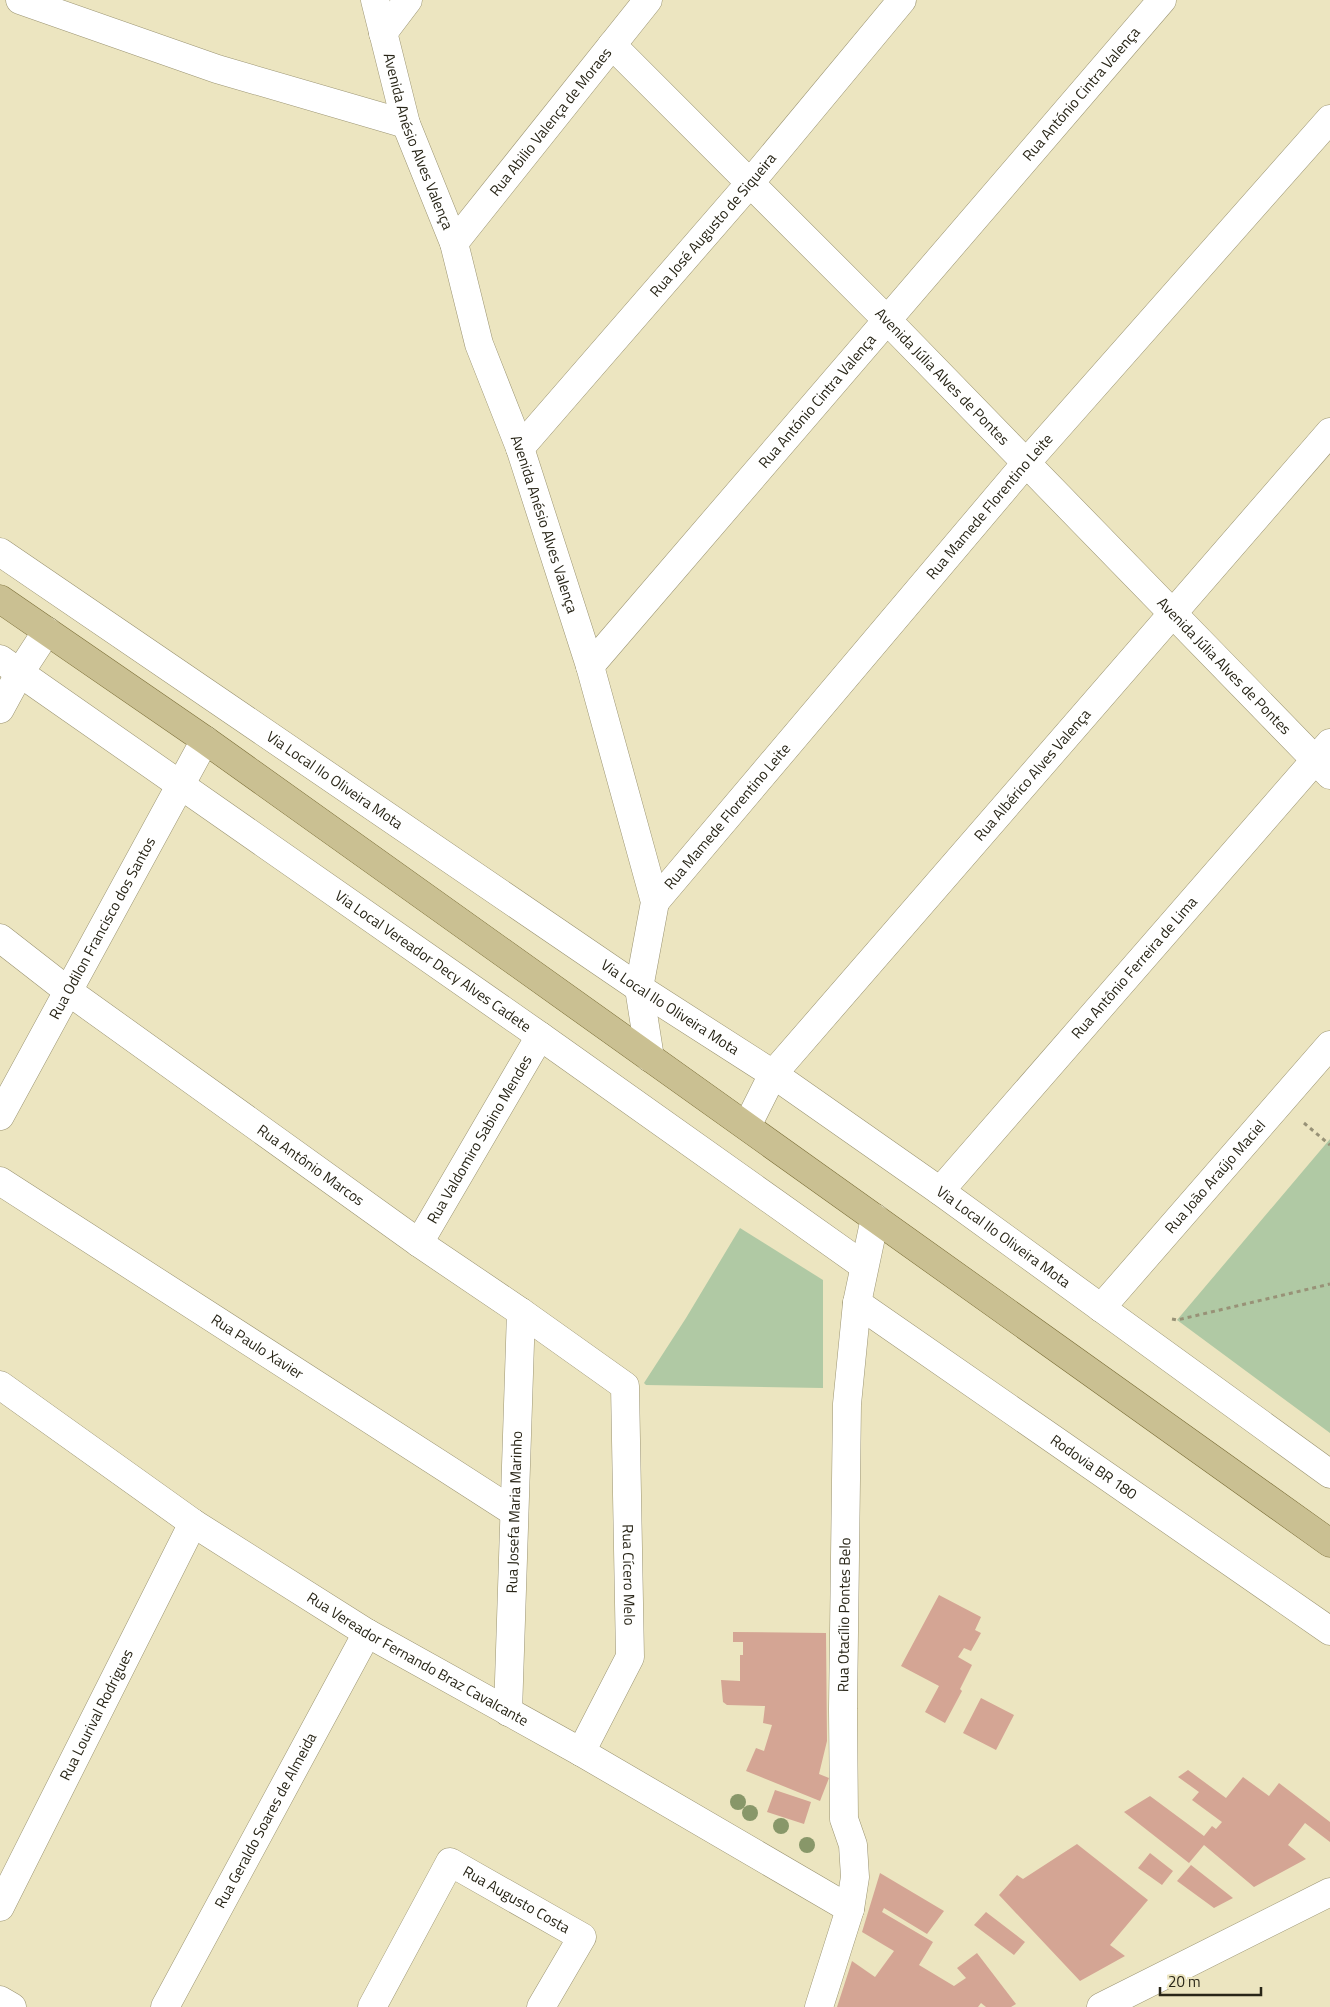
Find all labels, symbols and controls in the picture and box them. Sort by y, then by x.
street label: Rua António Cintra Valença [1017,21,1145,166]
street label: Rua Abilio Valença de Moraes [484,42,617,201]
street label: Avenida Anésio Alves Valença [378,50,460,234]
street label: Rua José Augusto de Siqueira [644,147,782,302]
street label: Avenida Júlia Alves de Pontes [870,302,1015,450]
street label: Rua António Cintra Valença [753,328,882,473]
street label: Rua Mamede Florentino Leite [920,428,1058,584]
street label: Avenida Anésio Alves Valença [505,432,584,617]
street label: Avenida Júlia Alves de Pontes [1152,592,1297,740]
street label: Rua Albérico Alves Valença [968,703,1096,846]
street label: Via Local Ilo Oliveira Mota [262,725,408,835]
street label: Rua Mamede Florentino Leite [658,738,796,894]
street label: Rua Odilon Francisco dos Santos [43,832,161,1023]
street label: Via Local Vereador Decy Alves Cadete [330,884,536,1037]
street label: Rua Antônio Ferreira de Lima [1065,891,1203,1044]
street label: Via Local Ilo Oliveira Mota [596,953,744,1061]
street label: Rua Valdomiro Sabino Mendes [421,1050,538,1228]
street label: Rua João Araújo Maciel [1159,1115,1271,1238]
street label: Rua Antônio Marcos [253,1118,369,1211]
street label: Via Local Ilo Oliveira Mota [932,1180,1076,1293]
street label: Rua Paulo Xavier [207,1308,308,1385]
street label: Rodovia BR 180 [1046,1428,1142,1505]
street label: Rua Josefa Maria Marinho [500,1430,528,1594]
street label: Rua Cícero Melo [617,1524,641,1626]
street label: Rua Otacílio Pontes Belo [831,1537,856,1692]
street label: Rua Vereador Fernando Braz Cavalcante [303,1586,533,1732]
street label: Rua Lourival Rodrigues [53,1645,139,1784]
street label: Rua Geraldo Soares de Almeida [208,1728,322,1912]
street label: Rua Augusto Costa [459,1860,575,1939]
scale bar [1160,1964,1261,1996]
text: 20 m [1168,1970,1201,1993]

